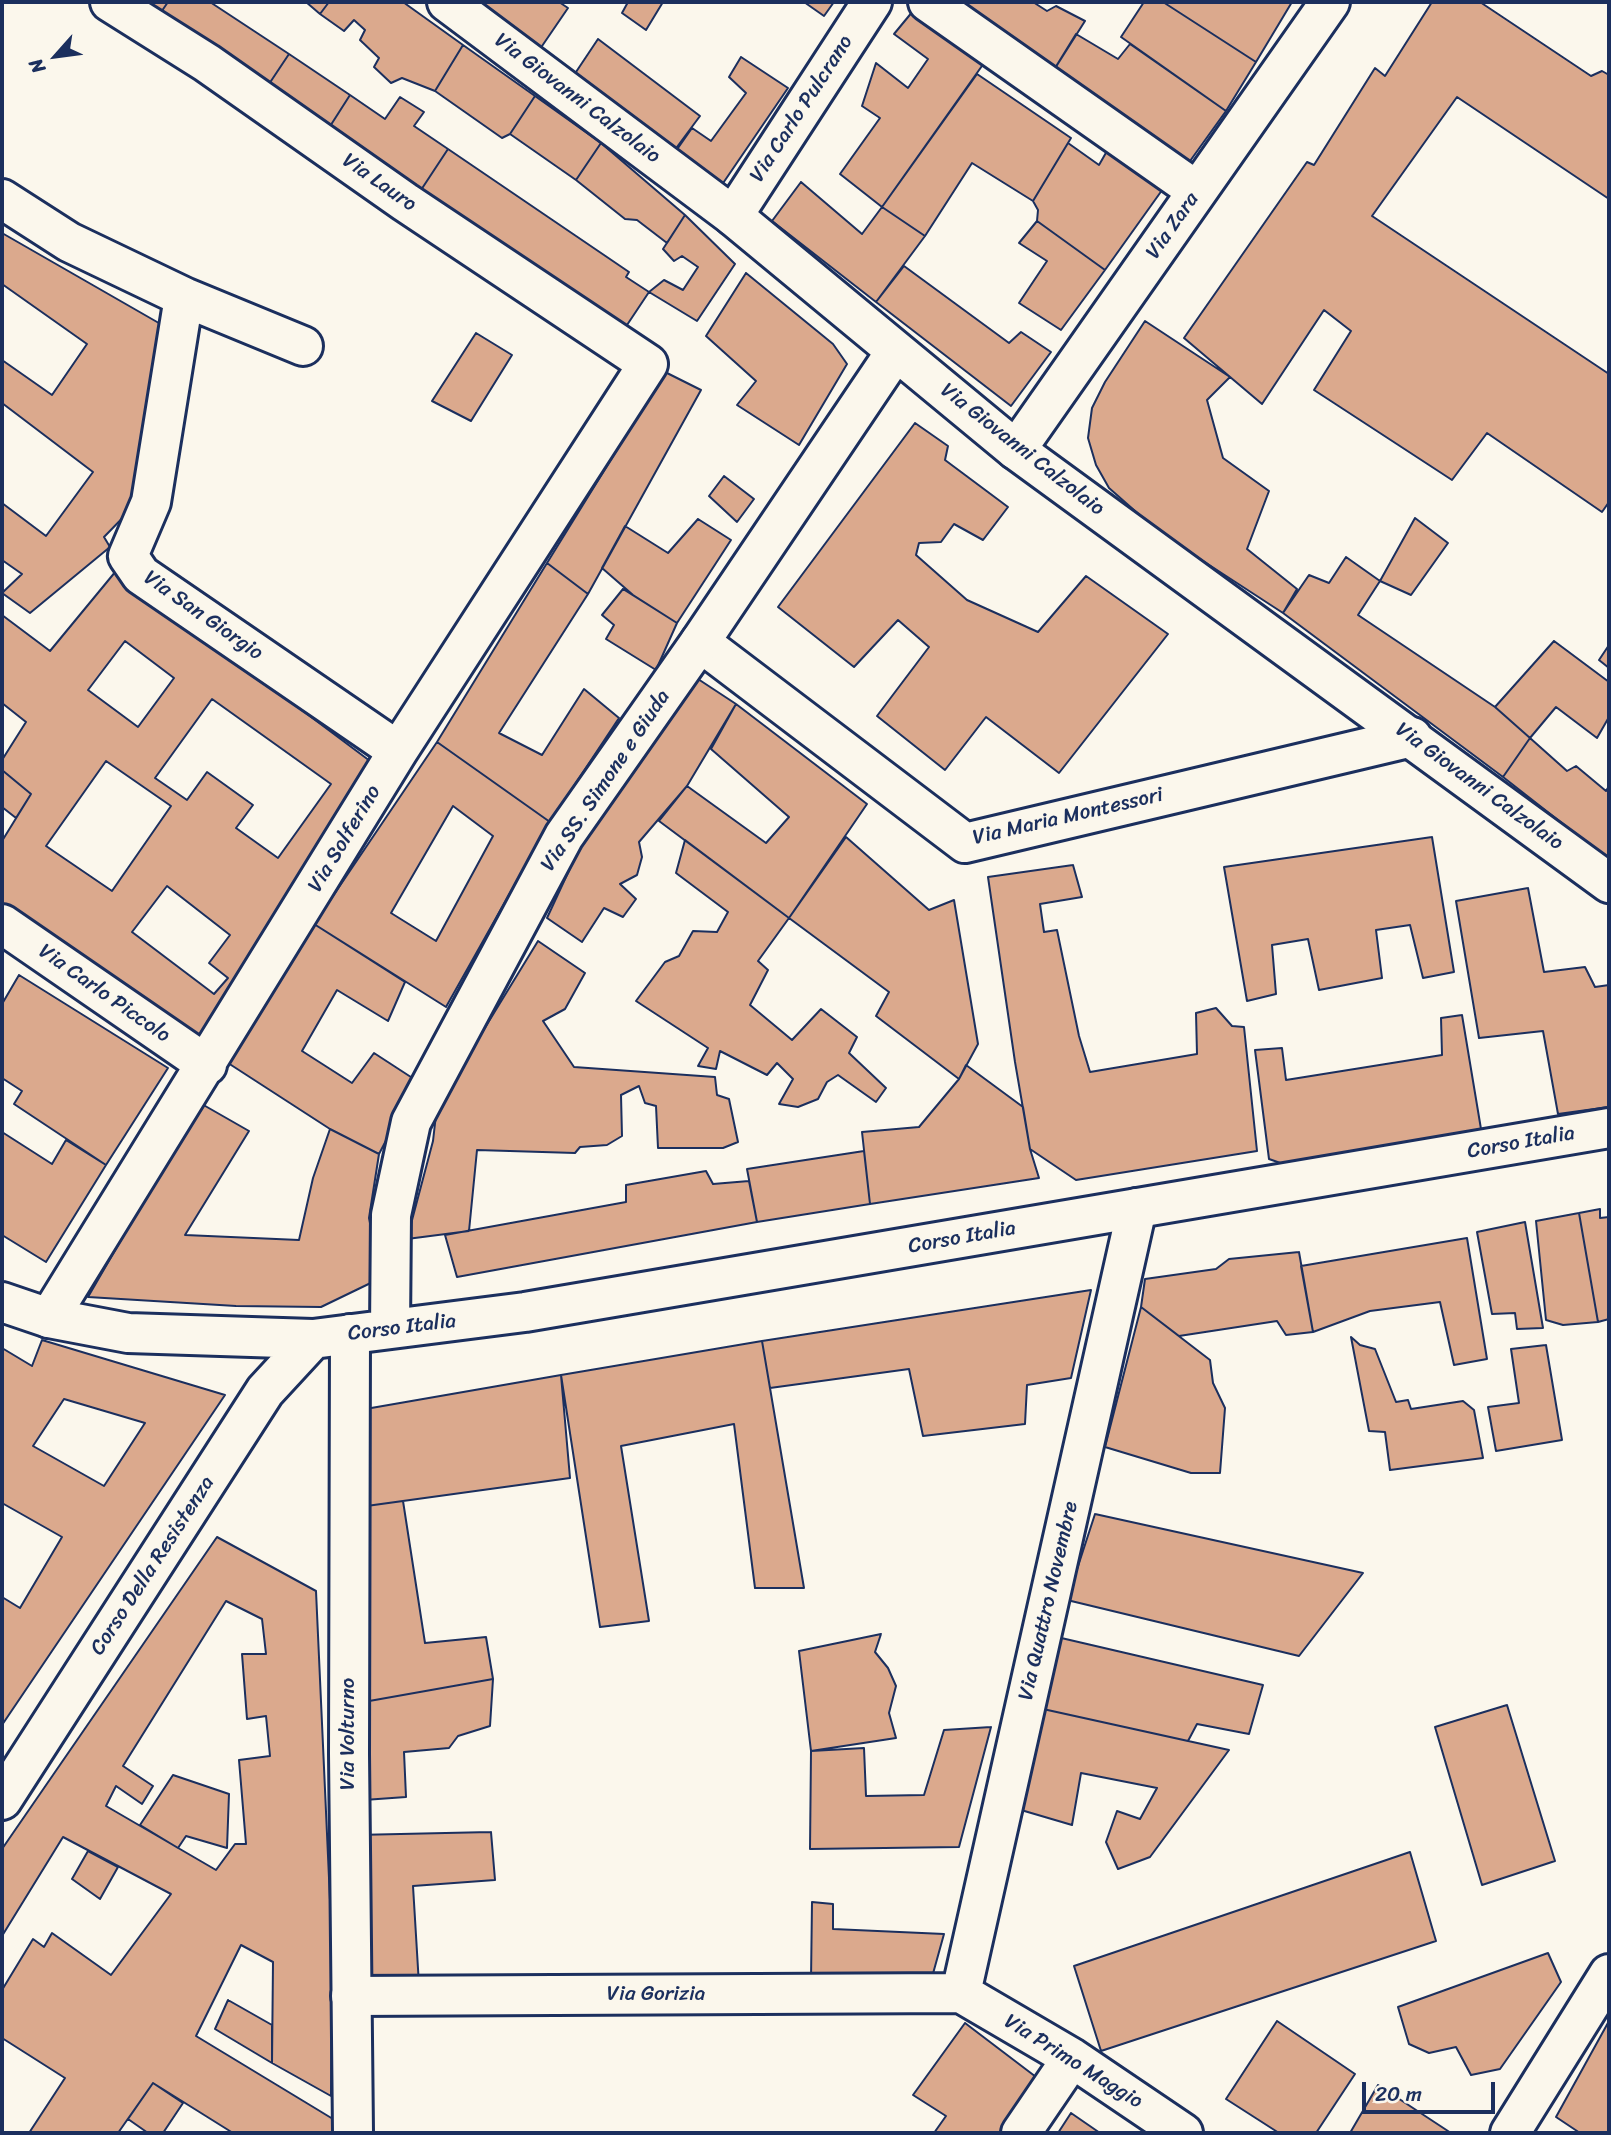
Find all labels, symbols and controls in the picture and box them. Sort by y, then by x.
north arrow [21,21,91,91]
street label: Via Giovanni Calzolaio [489,28,665,170]
street label: Via Carlo Pulcrano [745,31,859,187]
text: N [19,53,55,80]
street label: Via Lauro [337,148,421,218]
street label: Via Zara [1141,188,1205,264]
street label: Via Giovanni Calzolaio [935,378,1109,522]
street label: Via San Giorgio [138,566,268,666]
street label: Via SS. Simone e Giuda [536,686,676,876]
street label: Via Giovanni Calzolaio [1390,718,1568,856]
street label: Via Solferino [303,781,387,897]
street label: Via Maria Montessori [970,783,1166,851]
street label: Via Carlo Piccolo [33,939,175,1049]
street label: Corso Italia [1465,1121,1577,1165]
street label: Corso Italia [906,1216,1018,1260]
street label: Corso Italia [347,1309,457,1347]
street label: Corso Della Resistenza [86,1472,220,1660]
street label: Via Quattro Novembre [1014,1499,1084,1703]
street label: Via Volturno [336,1678,362,1790]
street label: Via Gorizia [607,1982,705,2008]
street label: Via Primo Maggio [999,2009,1147,2115]
scale bar [1366,2068,1499,2112]
text: 20 m [1375,2075,1422,2113]

